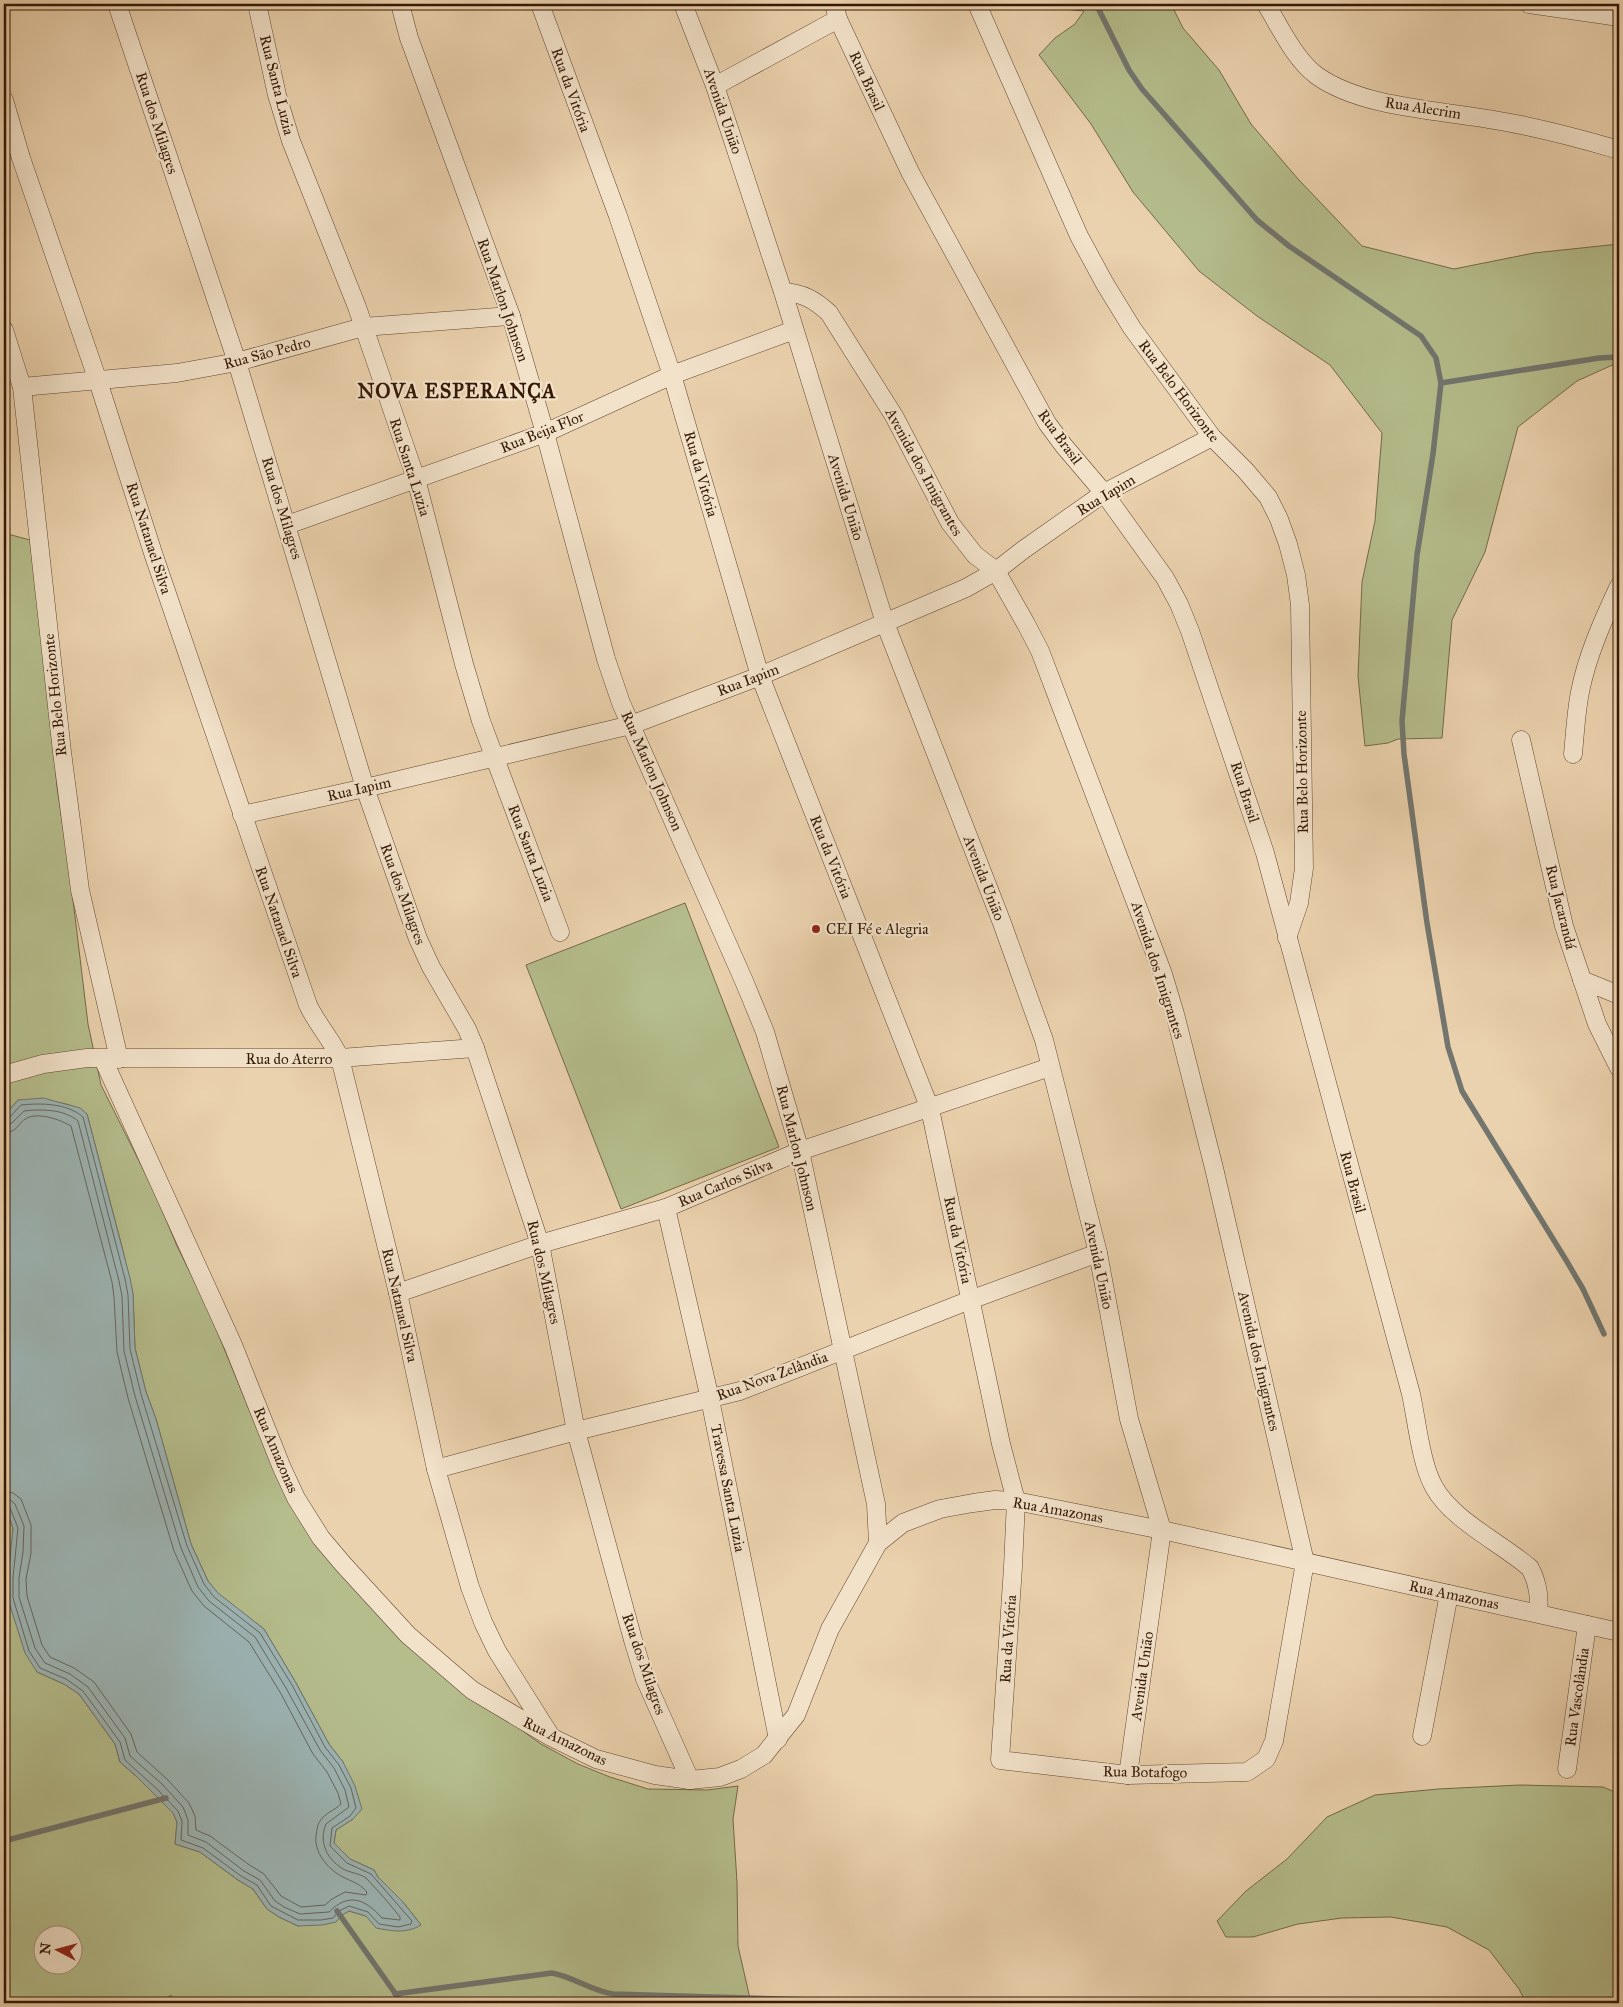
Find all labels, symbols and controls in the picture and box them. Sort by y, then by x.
street label: Rua Santa Luzia [256,33,298,137]
street label: Rua da Vitória [547,45,595,135]
street label: Rua Brasil [845,48,889,114]
street label: Avenida União [700,65,746,157]
street label: Rua dos Milagres [132,70,182,176]
street label: Rua Alecrim [1384,93,1463,123]
street label: Rua Marlon Johnson [472,236,533,364]
street label: Rua São Pedro [222,333,313,373]
street label: Rua Belo Horizonte [1135,336,1223,446]
district label: NOVA ESPERANÇA [358,379,556,404]
street label: Avenida dos Imigrantes [881,404,967,539]
street label: Rua Brasil [1034,406,1086,469]
street label: Rua Beija Flor [498,407,587,457]
street label: Rua Santa Luzia [386,416,435,519]
street label: Rua da Vitória [680,429,722,520]
street label: Avenida União [824,450,868,543]
street label: Rua dos Milagres [258,455,306,561]
street label: Rua Iapim [1074,470,1139,519]
street label: Rua Natanael Silva [122,480,176,597]
street label: Rua Belo Horizonte [40,633,70,757]
street label: Rua Iapim [714,660,782,700]
street label: Rua Marlon Johnson [617,708,687,834]
street label: Rua Belo Horizonte [1292,710,1312,834]
street label: Rua Brasil [1227,759,1264,826]
street label: Rua Iapim [325,773,393,805]
street label: Rua Santa Luzia [504,802,558,905]
street label: Rua da Vitória [806,813,856,902]
street label: Avenida União [959,832,1009,923]
street label: Rua dos Milagres [376,841,430,947]
street label: Rua Jacarandá [1541,863,1580,952]
street label: Rua Natanael Silva [252,864,307,981]
street label: Avenida dos Imigrantes [1127,898,1189,1041]
place label: CEI Fé e Alegria [826,920,929,938]
marker: CEI Fé e Alegria [810,923,822,935]
street label: Rua do Aterro [246,1050,333,1068]
street label: Rua Marlon Johnson [772,1083,821,1213]
street label: Rua Brasil [1336,1149,1370,1216]
street label: Rua Carlos Silva [675,1155,775,1211]
street label: Rua da Vitória [940,1195,976,1286]
street label: Rua dos Milagres [523,1218,565,1326]
street label: Avenida União [1081,1218,1117,1311]
street label: Rua Natanael Silva [378,1246,422,1364]
street label: Avenida dos Imigrantes [1234,1288,1284,1433]
street label: Rua Nova Zelândia [714,1347,831,1404]
street label: Rua Amazonas [250,1404,302,1496]
street label: Travessa Santa Luzia [707,1423,749,1554]
street label: Rua Amazonas [1011,1493,1105,1527]
street label: Rua Amazonas [1407,1577,1501,1613]
street label: Rua da Vitória [996,1594,1020,1684]
street label: Rua dos Milagres [618,1611,670,1717]
street label: Avenida União [1127,1630,1157,1723]
street label: Rua Vascolândia [1561,1646,1593,1748]
street label: Rua Amazonas [520,1713,610,1769]
street label: Rua Botafogo [1103,1762,1188,1782]
north arrow [32,1924,82,1974]
text: N [36,1942,55,1955]

